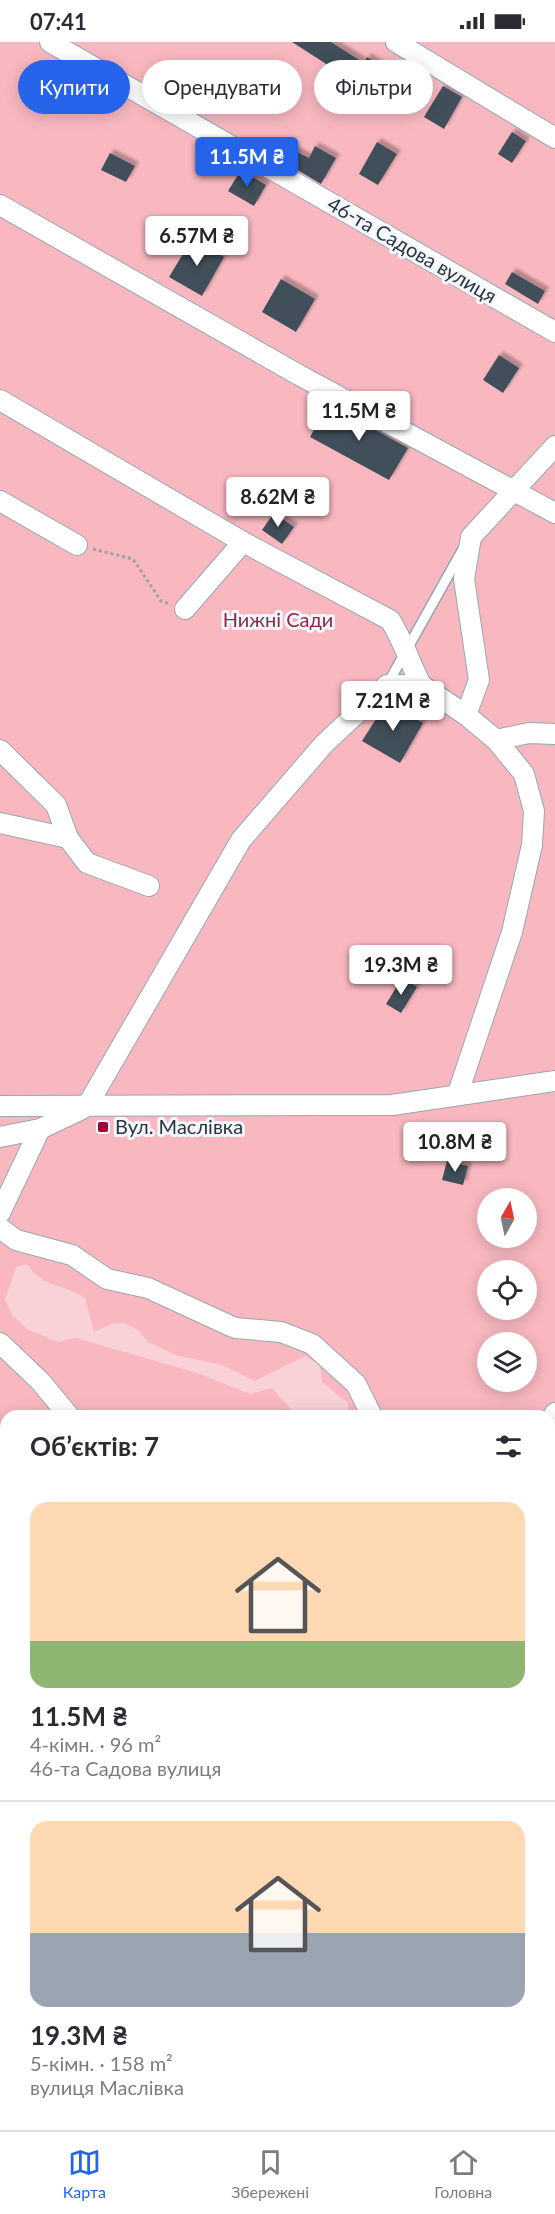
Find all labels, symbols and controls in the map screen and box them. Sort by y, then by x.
text: 07:41 [30,8,87,35]
chip: Купити [18,60,130,114]
chip: Орендувати [142,60,302,114]
chip: Фільтри [314,60,433,114]
pin: 11.5M ₴ [192,137,302,188]
text: 11.5M ₴ [209,144,285,168]
street label: 46-та Садова вулиця [324,191,501,307]
pin: 6.57M ₴ [142,216,252,267]
text: 6.57M ₴ [159,223,235,247]
pin: 11.5M ₴ [304,391,414,442]
text: 11.5M ₴ [321,398,397,422]
pin: 8.62M ₴ [223,477,333,528]
text: 8.62M ₴ [240,484,316,508]
park label: Нижні Сади [223,607,333,631]
pin: 7.21M ₴ [338,681,448,732]
text: 7.21M ₴ [355,688,431,712]
pin: 19.3M ₴ [346,945,456,996]
text: 19.3M ₴ [363,952,439,976]
place label: Вул. Маслівка [115,1114,243,1138]
marker: Вул. Маслівка [96,1120,110,1134]
pin: 10.8M ₴ [400,1122,510,1173]
text: 10.8M ₴ [417,1129,493,1153]
north arrow [477,1188,537,1248]
map controls [477,1188,537,1392]
button: locate [477,1260,537,1320]
button: layers [477,1332,537,1392]
text: Об’єктів: 7 [30,1430,159,1462]
icon: filters [492,1430,525,1463]
icon: home [224,1541,332,1649]
text: 11.5M ₴ [30,1700,128,1732]
text: 4-кімн. · 96 m² [30,1732,161,1756]
text: 46-та Садова вулиця [30,1756,221,1780]
icon: home [224,1860,332,1968]
text: 19.3M ₴ [30,2019,128,2051]
text: 5-кімн. · 158 m² [30,2051,173,2075]
text: вулиця Маслівка [30,2075,184,2099]
tab: Карта [63,2146,106,2201]
tab: Збережені [231,2146,309,2201]
tab: Головна [434,2146,492,2201]

